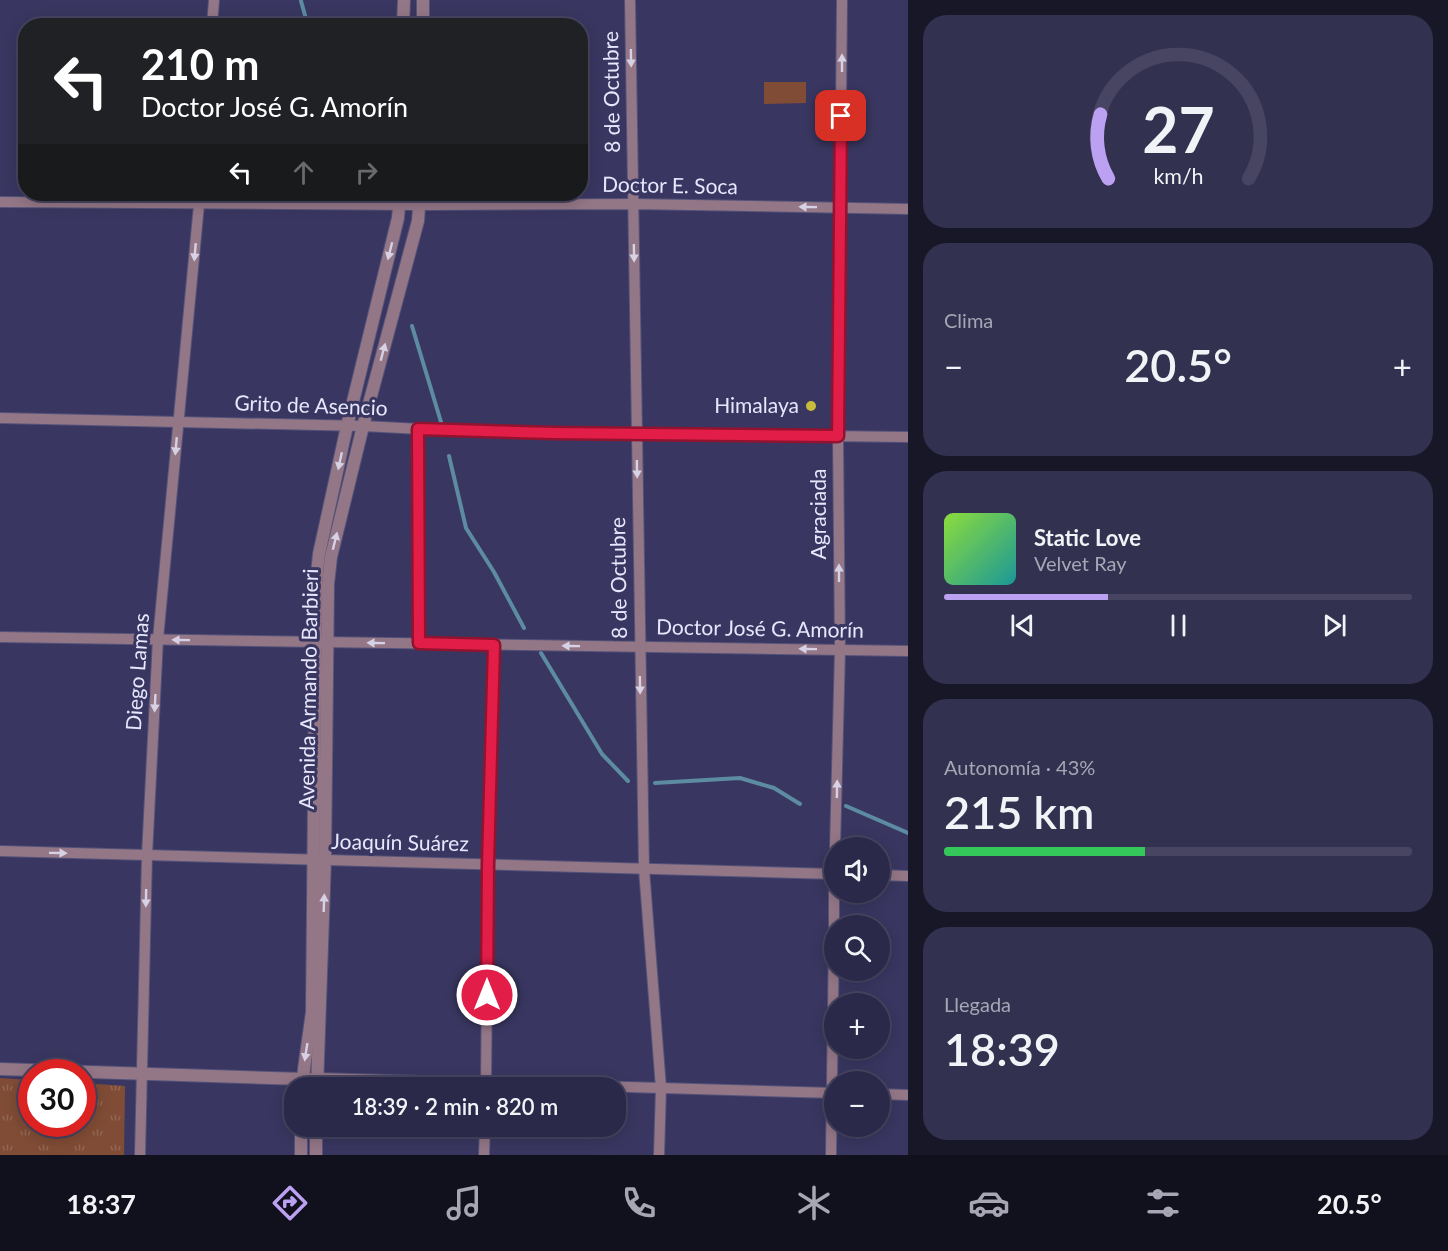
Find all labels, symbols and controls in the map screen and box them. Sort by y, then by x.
street label: 8 de Octubre [597,31,624,153]
text: 210 m [141,39,259,89]
icon: left [42,42,120,120]
one-way arrow [627,49,636,68]
one-way arrow [837,54,847,73]
text: Doctor José G. Amorín [141,90,408,123]
pin [815,90,866,141]
text: 27 [1142,91,1214,166]
icon: arrive [824,99,857,132]
icon: left [224,156,257,189]
icon: ahead [287,156,320,189]
icon: right [350,156,383,189]
text: km/h [1153,163,1203,189]
street label: Doctor E. Soca [602,171,738,198]
one-way arrow [798,202,817,212]
one-way arrow [190,242,200,261]
one-way arrow [385,242,395,260]
one-way arrow [629,244,639,263]
text: Clima [944,308,993,332]
text: 20.5° [1124,338,1232,392]
one-way arrow [378,343,388,361]
text: − [944,346,963,386]
text: + [1393,346,1412,386]
street label: Grito de Asencio [234,389,388,420]
place label: Himalaya [714,392,799,417]
marker: Himalaya [804,399,818,413]
one-way arrow [171,436,181,455]
one-way arrow [334,452,344,470]
one-way arrow [632,460,642,479]
street label: Agraciada [805,469,830,559]
street label: 8 de Octubre [604,517,631,639]
text: Static Love [1034,524,1141,551]
one-way arrow [330,532,340,550]
text: Velvet Ray [1034,551,1127,575]
one-way arrow [834,564,844,583]
street label: Avenida Armando Barbieri [293,568,322,810]
icon: previous [1006,609,1039,642]
icon: pause [1162,609,1195,642]
icon: next [1318,609,1351,642]
street label: Diego Lamas [120,612,153,732]
street label: Doctor José G. Amorín [656,613,864,642]
one-way arrow [171,635,190,644]
one-way arrow [366,638,385,647]
one-way arrow [561,641,580,651]
one-way arrow [798,645,817,654]
one-way arrow [636,676,645,695]
one-way arrow [150,693,160,712]
text: Autonomía · 43% [944,755,1095,779]
one-way arrow [832,780,841,799]
text: 215 km [944,785,1094,839]
street label: Joaquín Suárez [331,828,469,855]
map controls [824,837,890,1137]
button: sound [824,837,890,903]
one-way arrow [49,848,68,858]
one-way arrow [141,888,150,907]
one-way arrow [319,894,329,913]
button: search [824,915,890,981]
position arrow [455,963,519,1027]
text: Llegada [944,992,1011,1016]
button: + [824,993,890,1059]
text: 18:39 [944,1022,1060,1076]
one-way arrow [302,1043,311,1062]
speed limit sign: 30 [18,1059,96,1137]
button: − [824,1071,890,1137]
text: 18:39 · 2 min · 820 m [352,1093,558,1120]
icon: directions [269,1182,311,1224]
icon: music [443,1182,485,1224]
icon: phone [618,1182,660,1224]
icon: climate [793,1182,835,1224]
icon: car [968,1182,1010,1224]
icon: filters [1142,1182,1184,1224]
text: 18:37 [66,1187,136,1220]
text: 20.5° [1317,1187,1382,1220]

